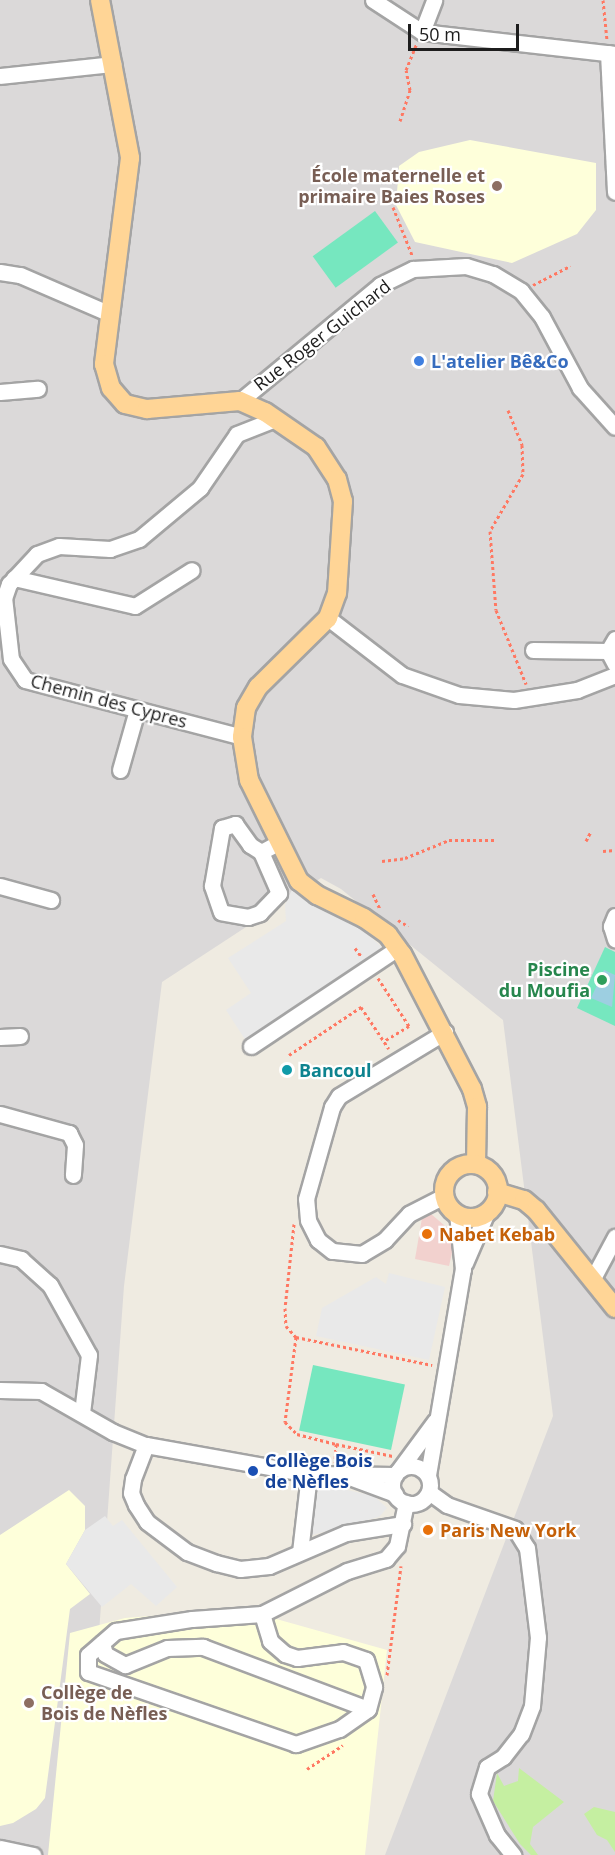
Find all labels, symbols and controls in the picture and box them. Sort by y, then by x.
scale bar [411,12,522,50]
text: 50 m [419,22,461,46]
place label: École maternelle et primaire Baies Roses [298,165,485,207]
marker: École maternelle et primaire Baies Roses [490,179,504,193]
street label: Rue Roger Guichard [249,275,395,395]
place label: L'atelier Bê&Co [431,350,569,372]
marker: L'atelier Bê&Co [412,354,426,368]
street label: Chemin des Cypres [28,670,190,732]
place label: Piscine du Moufia [499,959,590,1002]
marker: Piscine du Moufia [595,973,609,987]
place label: Bancoul [299,1059,372,1081]
marker: Bancoul [280,1063,294,1077]
place label: Nabet Kebab [439,1223,555,1245]
marker: Nabet Kebab [420,1227,434,1241]
place label: Collège Bois de Nèfles [265,1450,372,1492]
marker: Collège Bois de Nèfles [246,1464,260,1478]
place label: Paris New York [440,1519,577,1541]
marker: Paris New York [421,1523,435,1537]
place label: Collège de Bois de Nèfles [41,1682,167,1724]
marker: Collège de Bois de Nèfles [22,1696,36,1710]

